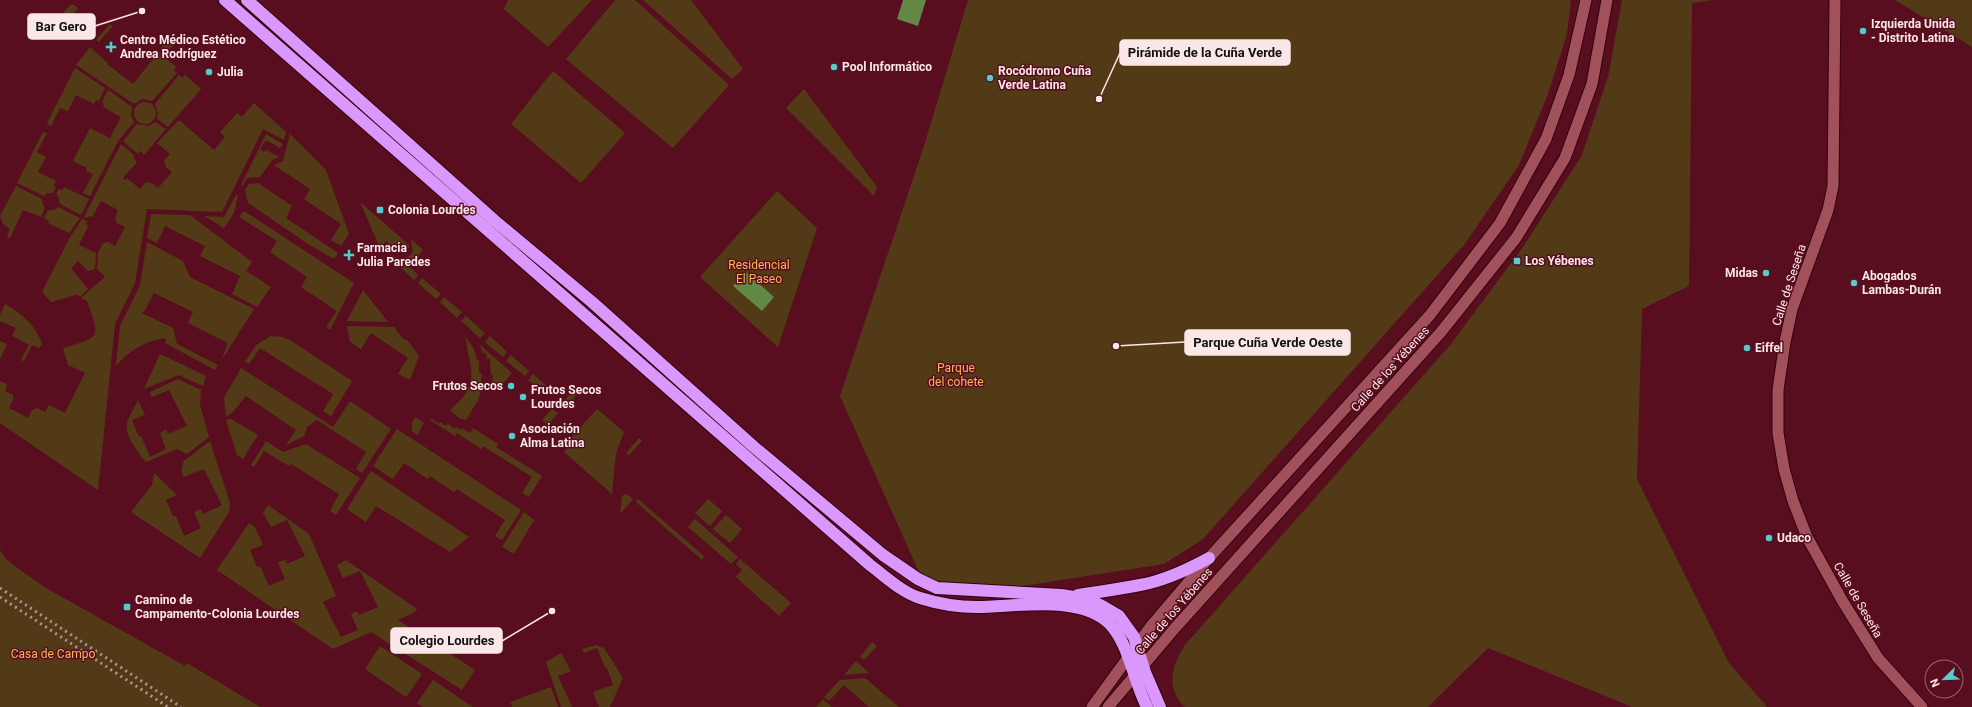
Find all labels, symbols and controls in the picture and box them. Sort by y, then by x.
callout: Bar Gero [28,14,95,39]
place label: Izquierda Unida - Distrito Latina [1871,17,1956,45]
text: Bar Gero [35,19,87,34]
marker: Izquierda Unida - Distrito Latina [1858,26,1868,36]
place label: Centro Médico Estético Andrea Rodríguez [120,33,246,61]
callout: Pirámide de la Cuña Verde [1120,40,1290,65]
marker: Centro Médico Estético Andrea Rodríguez [105,41,117,53]
text: Pirámide de la Cuña Verde [1128,45,1282,60]
place label: Pool Informático [842,60,932,74]
marker: Pool Informático [829,62,839,72]
place label: Rocódromo Cuña Verde Latina [998,64,1092,92]
place label: Julia [217,65,244,79]
marker: Julia [204,67,214,77]
marker: Rocódromo Cuña Verde Latina [985,73,995,83]
place label: Colonia Lourdes [388,203,476,217]
marker: Colonia Lourdes [375,205,385,215]
place label: Farmacia Julia Paredes [357,241,430,269]
street label: Calle de Seseña [1769,242,1809,328]
marker: Farmacia Julia Paredes [344,250,354,260]
place label: Los Yébenes [1525,254,1594,268]
marker: Los Yébenes [1512,256,1522,266]
park label: Residencial El Paseo [728,258,790,286]
place label: Midas [1725,266,1758,280]
marker: Midas [1761,268,1771,278]
place label: Abogados Lambas-Durán [1862,269,1942,297]
marker: Abogados Lambas-Durán [1849,278,1859,288]
street label: Calle de los Yébenes [1348,323,1432,415]
callout: Parque Cuña Verde Oeste [1185,330,1350,355]
text: Parque Cuña Verde Oeste [1193,335,1343,350]
place label: Eiffel [1755,341,1783,355]
marker: Eiffel [1742,343,1752,353]
park label: Parque del cohete [928,361,984,389]
place label: Frutos Secos [433,379,503,393]
marker: Frutos Secos [506,381,516,391]
place label: Frutos Secos Lourdes [531,383,601,411]
marker: Frutos Secos Lourdes [518,392,528,402]
place label: Asociación Alma Latina [520,422,585,450]
marker: Asociación Alma Latina [507,431,517,441]
place label: Udaco [1777,531,1811,545]
marker: Udaco [1764,533,1774,543]
street label: Calle de Seseña [1831,560,1885,640]
street label: Calle de los Yébenes [1133,565,1215,657]
place label: Camino de Campamento-Colonia Lourdes [135,593,299,621]
marker: Camino de Campamento-Colonia Lourdes [122,602,132,612]
callout: Colegio Lourdes [391,628,502,653]
text: Colegio Lourdes [399,633,495,648]
park label: Casa de Campo [11,647,95,661]
north arrow [1924,659,1964,699]
text: N [1928,676,1943,689]

